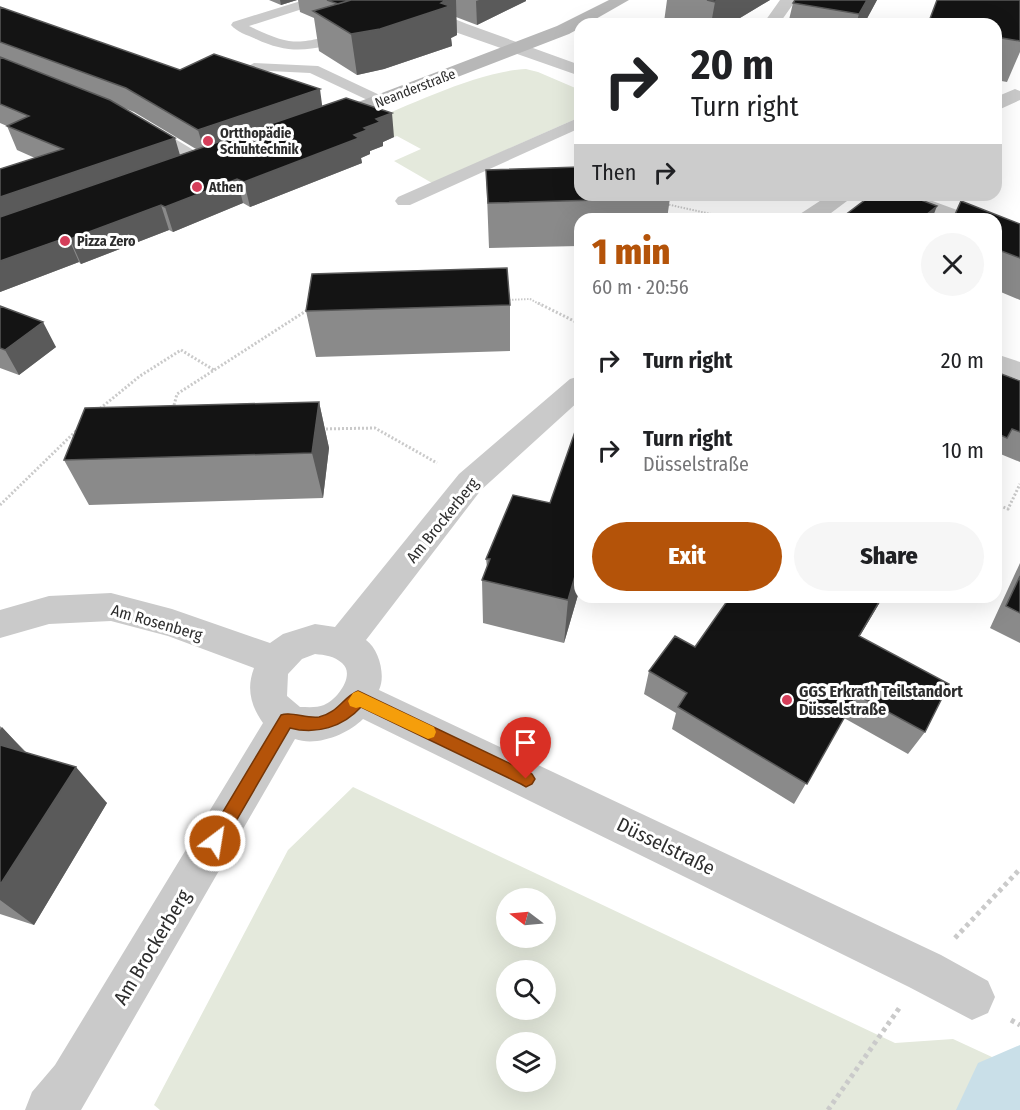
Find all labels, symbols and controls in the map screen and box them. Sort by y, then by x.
text: 20 m [691,40,774,90]
icon: right [592,42,670,120]
street label: Neanderstraße [372,65,458,112]
text: Turn right [691,91,799,123]
place label: Ortthopädie Schuhtechnik [220,125,299,158]
marker: Ortthopädie Schuhtechnik [201,134,215,148]
icon: right [648,156,681,189]
text: Then [592,159,636,186]
place label: Athen [208,179,243,196]
marker: Athen [190,180,204,194]
text: 1 min [592,230,670,274]
place label: Pizza Zero [77,233,136,250]
button: close [921,233,984,296]
marker: Pizza Zero [58,234,72,248]
text: 60 m · 20:56 [592,275,689,299]
icon: right [592,344,625,377]
text: Turn right [643,347,732,374]
text: 20 m [941,347,984,374]
text: Turn right [643,425,732,452]
icon: right [592,434,625,467]
text: 10 m [942,437,984,464]
text: Düsselstraße [643,452,749,476]
street label: Am Brockerberg [402,474,483,567]
button: Exit [592,522,782,591]
button: Share [794,522,984,591]
street label: Am Rosenberg [109,600,205,645]
place label: GGS Erkrath Teilstandort Düsselstraße [799,682,963,719]
marker: GGS Erkrath Teilstandort Düsselstraße [780,693,794,707]
pin [500,717,551,779]
icon: arrive [509,726,542,759]
position arrow [183,809,247,873]
street label: Düsselstraße [613,812,719,880]
street label: Am Brockerberg [108,885,196,1009]
north arrow [496,888,556,948]
map controls [496,888,556,1092]
button: search [496,960,556,1020]
button: layers [496,1032,556,1092]

